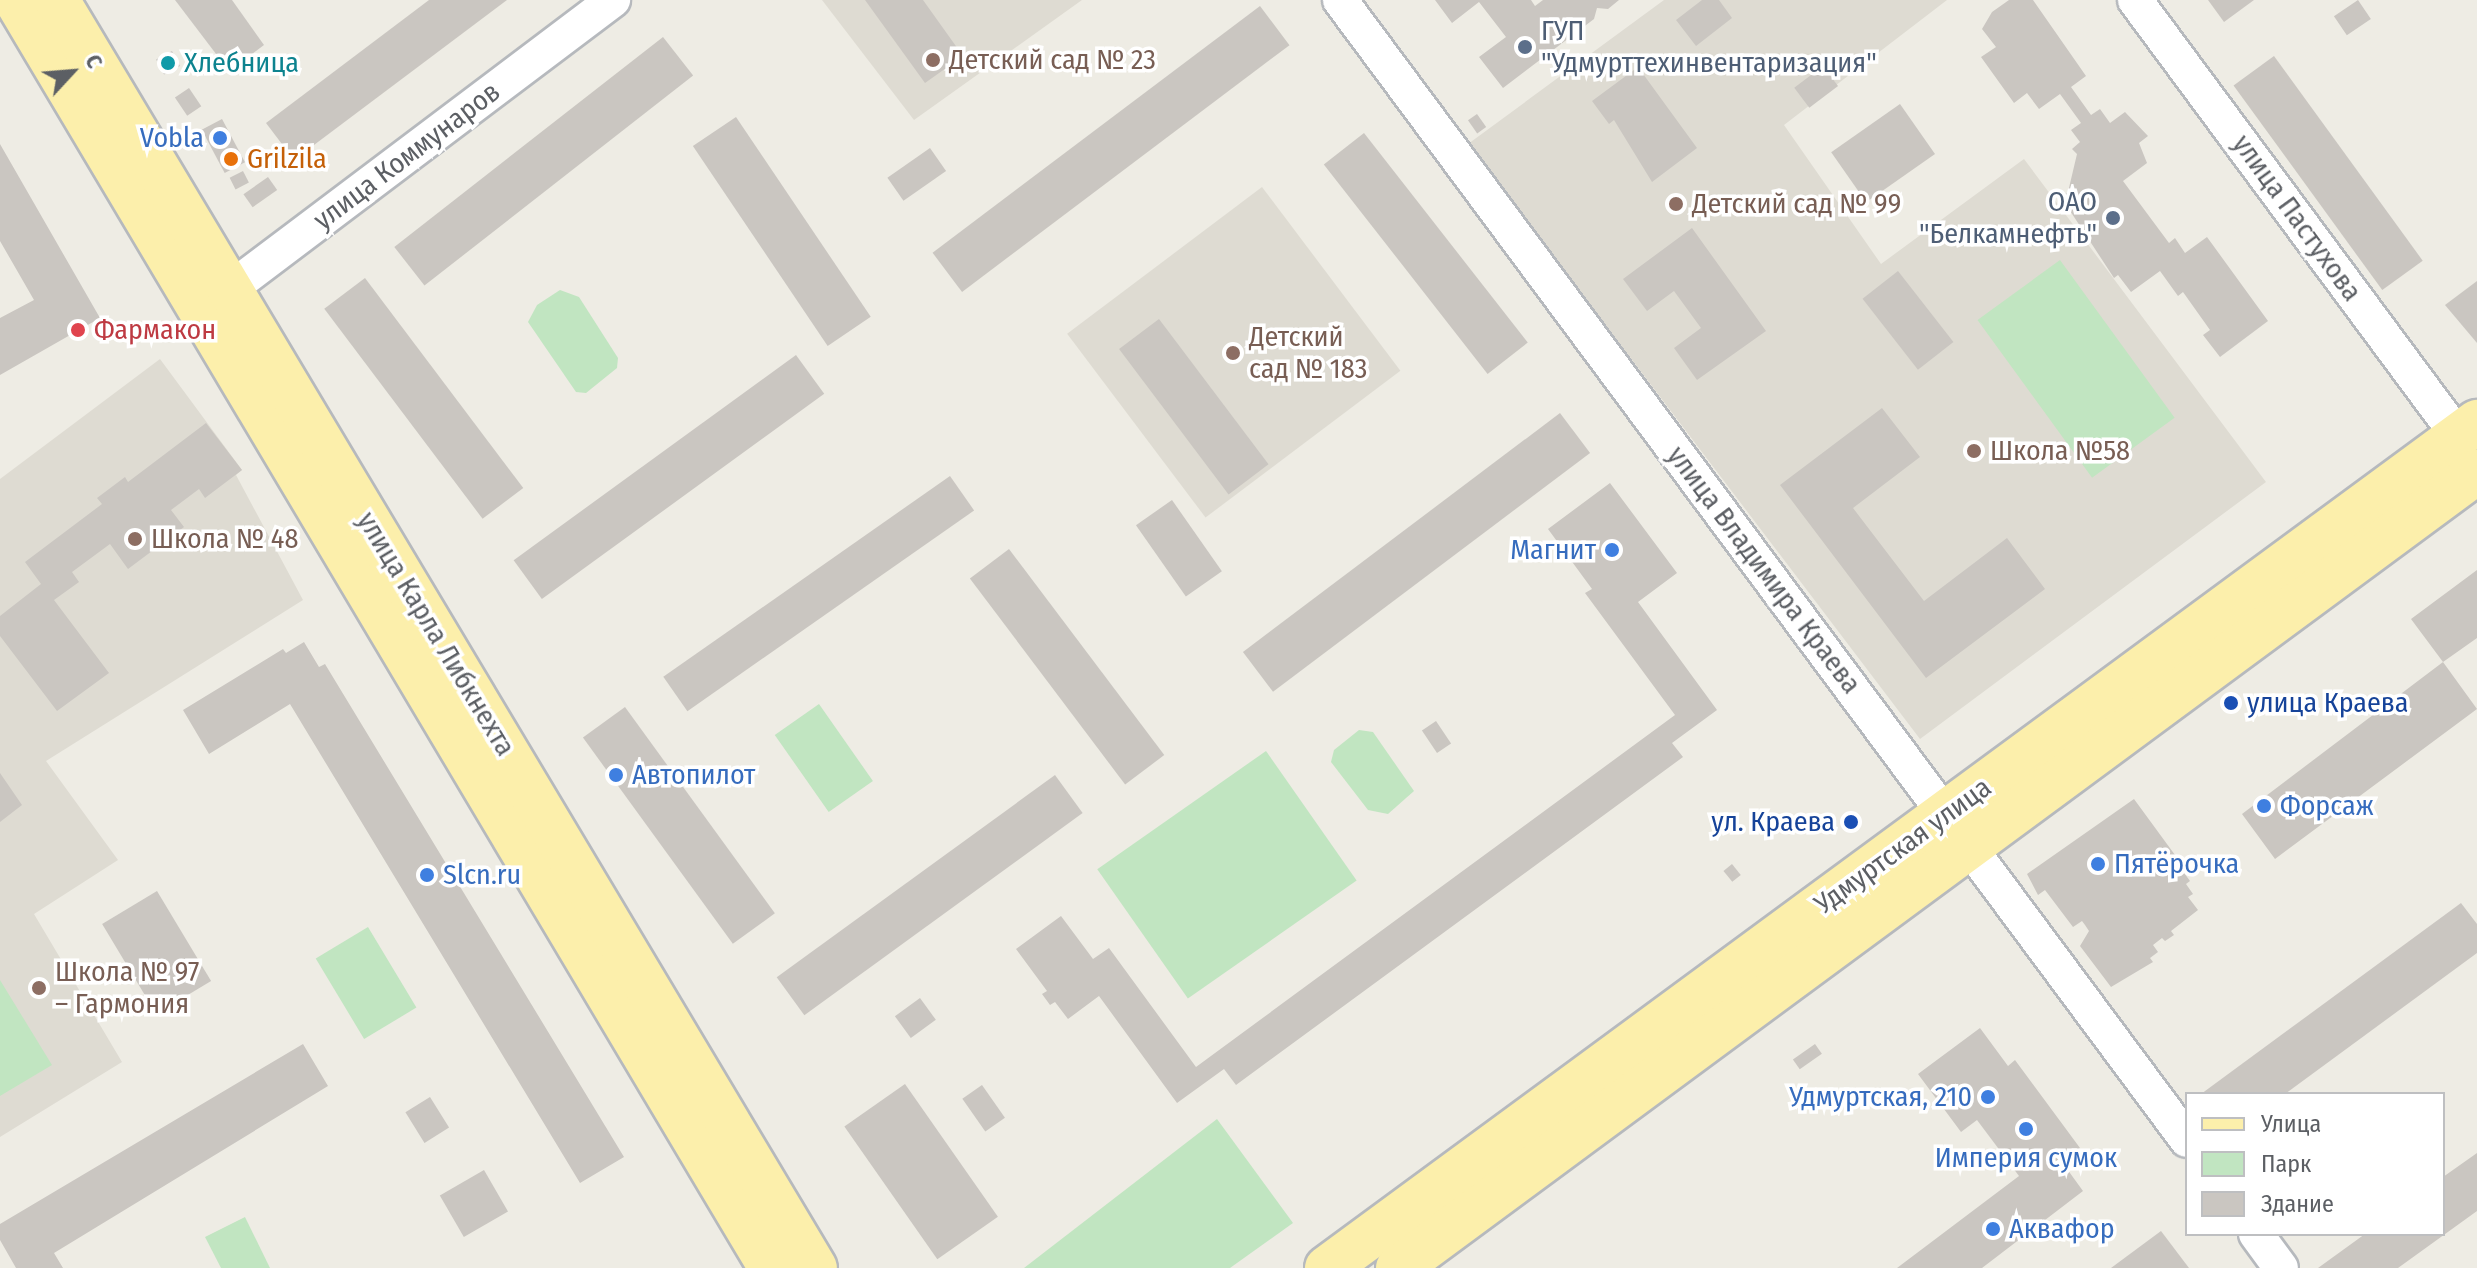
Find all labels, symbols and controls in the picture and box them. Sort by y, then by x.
place label: ГУП "Удмурттехинвентаризация" [1541,14,1877,80]
north arrow [32,32,112,112]
marker: ГУП "Удмурттехинвентаризация" [1516,38,1534,56]
place label: Детский сад № 23 [949,43,1156,77]
place label: Хлебница [184,46,299,80]
text: С [79,50,109,72]
marker: Детский сад № 23 [924,51,942,69]
marker: Хлебница [159,54,177,72]
street label: улица Коммунаров [307,75,507,237]
place label: Vobla [140,121,204,155]
street label: улица Пастухова [2225,128,2369,308]
marker: Vobla [211,129,229,147]
place label: Grilzila [247,142,327,176]
marker: Grilzila [222,150,240,168]
place label: ОАО "Белкамнефть" [1919,185,2097,251]
place label: Детский сад № 99 [1692,187,1901,221]
marker: Детский сад № 99 [1667,195,1685,213]
marker: ОАО "Белкамнефть" [2104,209,2122,227]
place label: Фармакон [94,313,216,347]
place label: Детский сад № 183 [1249,320,1367,386]
marker: Фармакон [69,321,87,339]
marker: Детский сад № 183 [1224,344,1242,362]
place label: Школа №58 [1990,434,2130,468]
street label: улица Владимира Краева [1660,440,1868,700]
marker: Школа №58 [1965,442,1983,460]
street label: улица Карла Либкнехта [350,506,522,762]
place label: Школа № 48 [151,522,298,556]
marker: Школа № 48 [126,530,144,548]
place label: Магнит [1510,533,1596,567]
marker: Магнит [1603,541,1621,559]
place label: улица Краева [2247,686,2408,720]
marker: улица Краева [2222,694,2240,712]
place label: Автопилот [632,758,755,792]
marker: Автопилот [607,766,625,784]
street label: Удмуртская улица [1808,771,1998,921]
place label: Форсаж [2280,789,2374,823]
marker: Форсаж [2255,797,2273,815]
place label: ул. Краева [1711,805,1835,839]
marker: ул. Краева [1842,813,1860,831]
place label: Пятёрочка [2114,847,2239,881]
marker: Пятёрочка [2089,855,2107,873]
place label: Slcn.ru [443,858,521,892]
marker: Slcn.ru [418,866,436,884]
place label: Школа № 97 – Гармония [55,955,199,1021]
marker: Школа № 97 – Гармония [30,979,48,997]
place label: Удмуртская, 210 [1789,1080,1972,1114]
marker: Удмуртская, 210 [1979,1088,1997,1106]
legend [2185,1092,2445,1236]
text: Улица [2261,1110,2321,1138]
marker: Империя сумок [2017,1120,2035,1138]
place label: Империя сумок [1935,1141,2117,1175]
text: Парк [2261,1150,2311,1178]
text: Здание [2261,1190,2334,1218]
place label: Аквафор [2009,1212,2115,1246]
marker: Аквафор [1984,1220,2002,1238]

